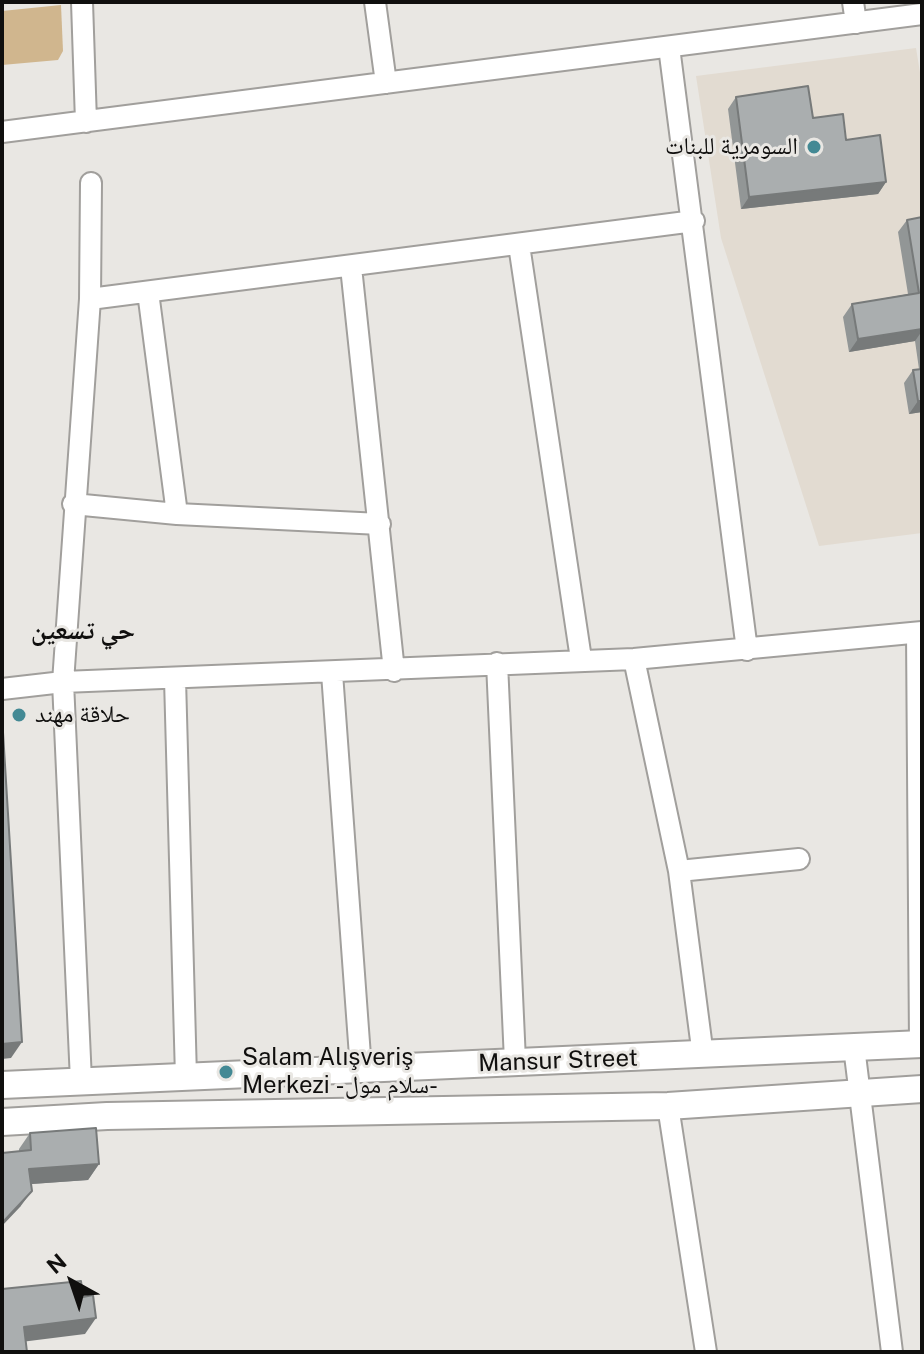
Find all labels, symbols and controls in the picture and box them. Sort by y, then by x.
place label: السومرية للبنات [665,133,798,161]
marker: السومرية للبنات [805,138,823,156]
district label: حي تسعين [31,615,135,647]
place label: حلاقة مهند [35,701,130,729]
marker: حلاقة مهند [10,706,28,724]
place label: Salam Alışveriş Merkezi -سلام مول- [242,1044,438,1100]
street label: Mansur Street [478,1044,638,1078]
marker: Salam Alışveriş Merkezi -سلام مول- [217,1063,235,1081]
north arrow [32,1242,112,1322]
text: N [42,1248,72,1279]

